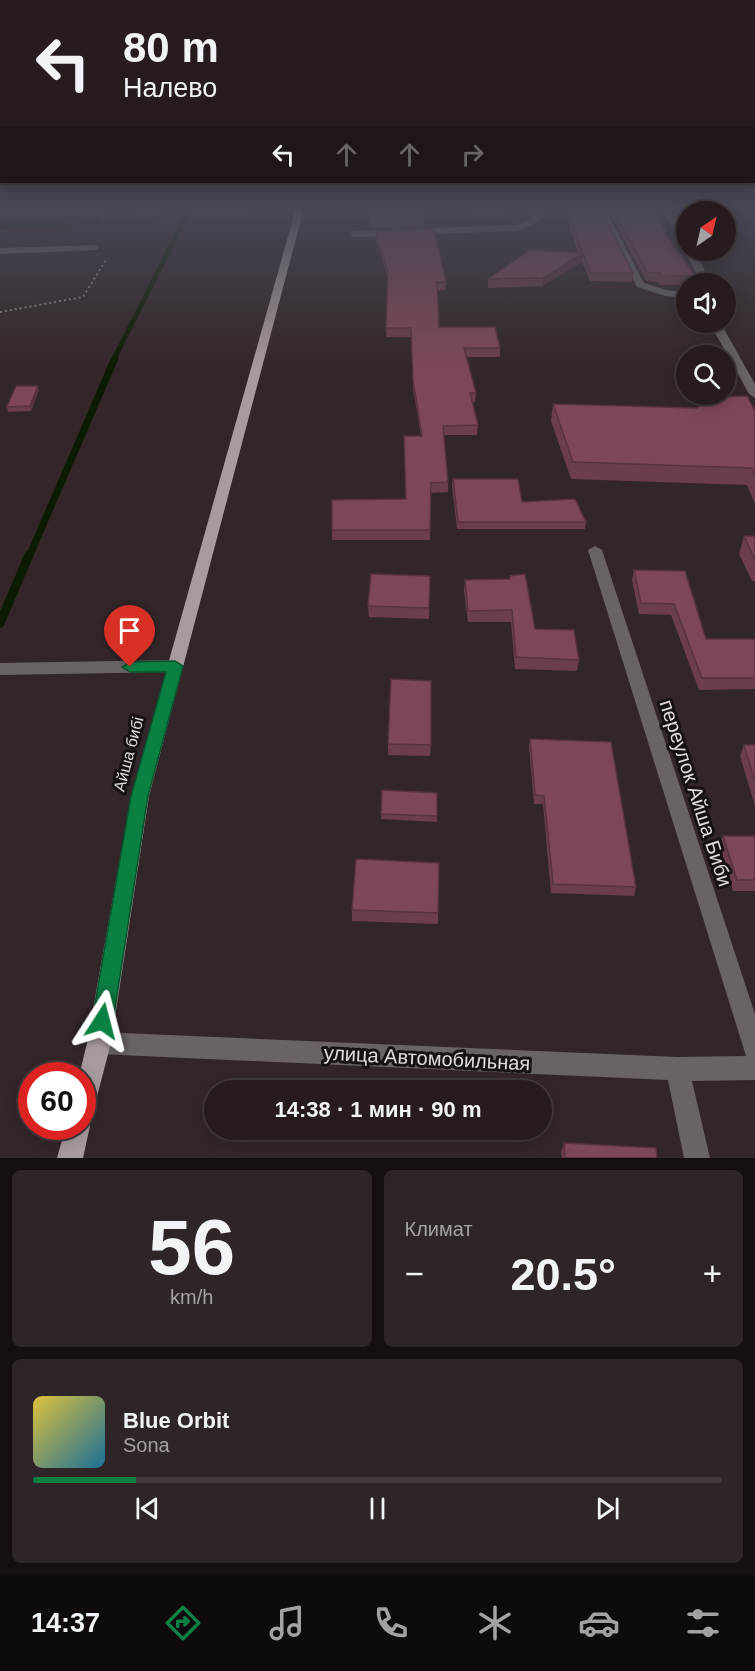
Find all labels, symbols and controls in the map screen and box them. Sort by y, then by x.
icon: left [24,24,102,102]
text: 80 m [123,24,219,71]
text: Налево [123,73,217,103]
icon: left [267,138,300,171]
icon: ahead [330,138,363,171]
icon: ahead [393,138,426,171]
icon: right [456,138,489,171]
north arrow [676,201,736,261]
map controls [676,201,736,405]
button: sound [676,273,736,333]
button: search [676,345,736,405]
pin [104,605,155,667]
icon: arrive [113,614,146,647]
street label: переулок Айша Биби [655,697,737,889]
street label: Айша бибі [110,715,147,793]
position arrow [70,989,134,1053]
street label: улица Автомобильная [323,1042,531,1074]
speed limit sign: 60 [18,1062,96,1140]
text: 14:38 · 1 мин · 90 m [275,1097,481,1122]
text: 56 [148,1203,235,1291]
text: Климат [405,1218,473,1240]
text: 20.5° [510,1249,616,1300]
text: − [405,1255,424,1292]
text: + [703,1255,722,1292]
text: km/h [170,1286,213,1308]
text: Blue Orbit [123,1408,229,1433]
text: Sona [123,1434,170,1456]
icon: previous [131,1492,164,1525]
icon: pause [361,1492,394,1525]
icon: next [591,1492,624,1525]
icon: directions [162,1602,204,1644]
icon: music [266,1602,308,1644]
icon: phone [370,1602,412,1644]
icon: climate [474,1602,516,1644]
icon: car [578,1602,620,1644]
icon: filters [682,1602,724,1644]
text: 14:37 [31,1608,100,1638]

